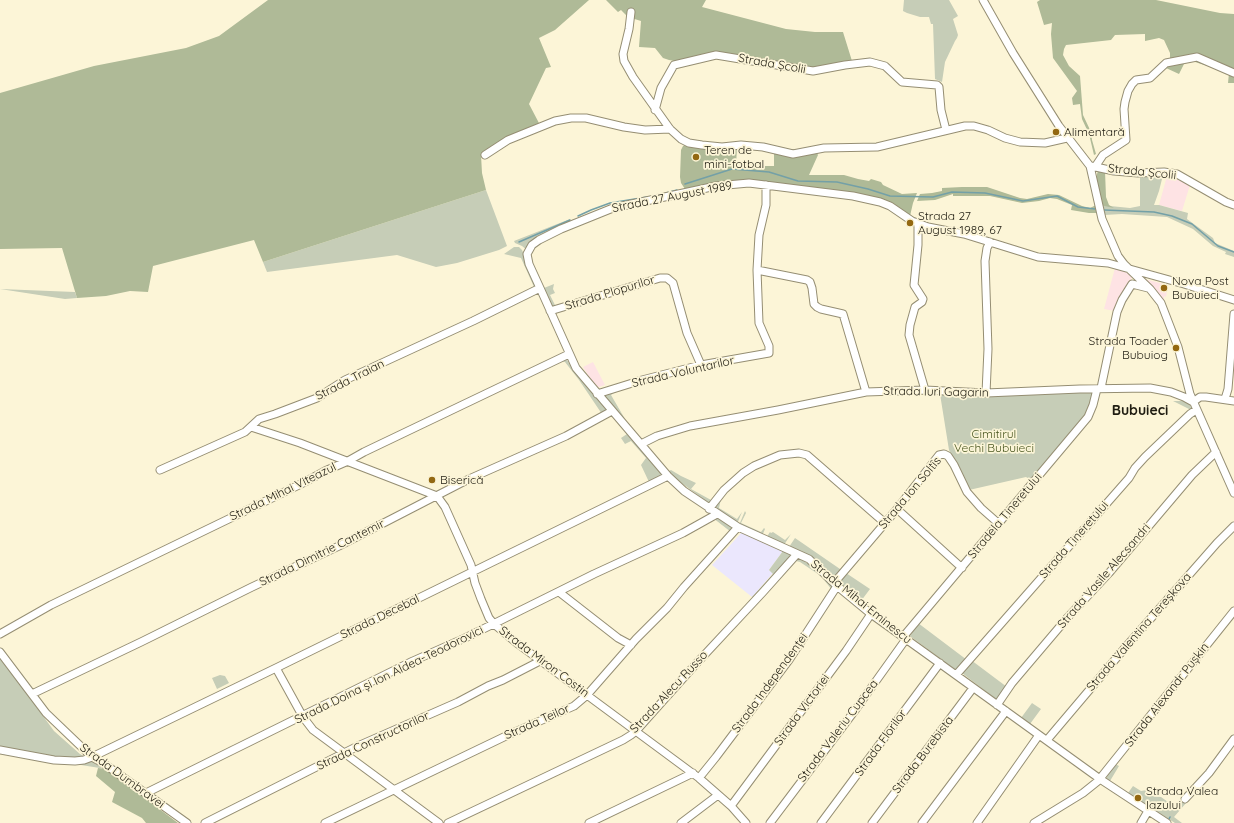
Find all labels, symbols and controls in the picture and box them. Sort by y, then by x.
street label: Strada Școlii [737,51,807,77]
place label: Alimentară [1064,125,1125,139]
marker: Alimentară [1051,127,1061,137]
place label: Teren de mini-fotbal [704,143,764,171]
marker: Teren de mini-fotbal [691,152,701,162]
street label: Strada Școlii [1107,161,1177,183]
street label: Strada 27 August 1989 [611,178,733,216]
place label: Strada 27 August 1989, 67 [918,209,1002,237]
marker: Strada 27 August 1989, 67 [905,218,915,228]
street label: Strada Plopurilor [563,272,657,314]
place label: Nova Post Bubuieci [1172,274,1229,302]
marker: Nova Post Bubuieci [1159,283,1169,293]
place label: Strada Toader Bubuiog [1089,334,1168,362]
marker: Strada Toader Bubuiog [1171,343,1181,353]
street label: Strada Voluntarilor [630,353,736,391]
street label: Strada Traian [313,356,387,404]
street label: Strada Iuri Gagarin [883,384,989,400]
district label: Bubuieci [1112,403,1168,419]
park label: Cimitirul Vechi Bubuieci [954,427,1034,455]
street label: Strada Ion Soltîs [876,454,944,532]
street label: Strada Mihai Viteazul [227,460,339,524]
street label: Stradela Tineretului [965,470,1045,562]
place label: Biserică [440,473,483,487]
marker: Biserică [427,475,437,485]
street label: Strada Tineretului [1036,498,1112,582]
street label: Strada Dimitrie Cantemir [257,516,387,590]
street label: Strada Vasile Alecsandri [1055,521,1153,631]
street label: Strada Mihai Eminescu [808,557,914,647]
street label: Strada Valentina Tereșkova [1084,570,1194,694]
street label: Strada Decebal [338,592,422,642]
street label: Strada Doina și Ion Aldea-Teodorovici [292,623,486,727]
street label: Strada Miron Costin [496,623,592,701]
street label: Strada Independenței [729,630,811,736]
street label: Strada Alexandr Pușkin [1122,640,1212,750]
street label: Strada Alecu Russo [627,648,711,736]
street label: Strada Victoriei [771,671,833,749]
street label: Strada Valeriu Cupcea [795,677,881,785]
street label: Strada Teilor [502,701,572,743]
street label: Strada Florilor [852,707,910,779]
street label: Strada Constructorilor [314,709,432,773]
street label: Strada Burebista [889,714,957,796]
street label: Strada Dumbravei [77,740,167,812]
place label: Strada Valea Iazului [1146,784,1218,812]
marker: Strada Valea Iazului [1133,793,1143,803]

